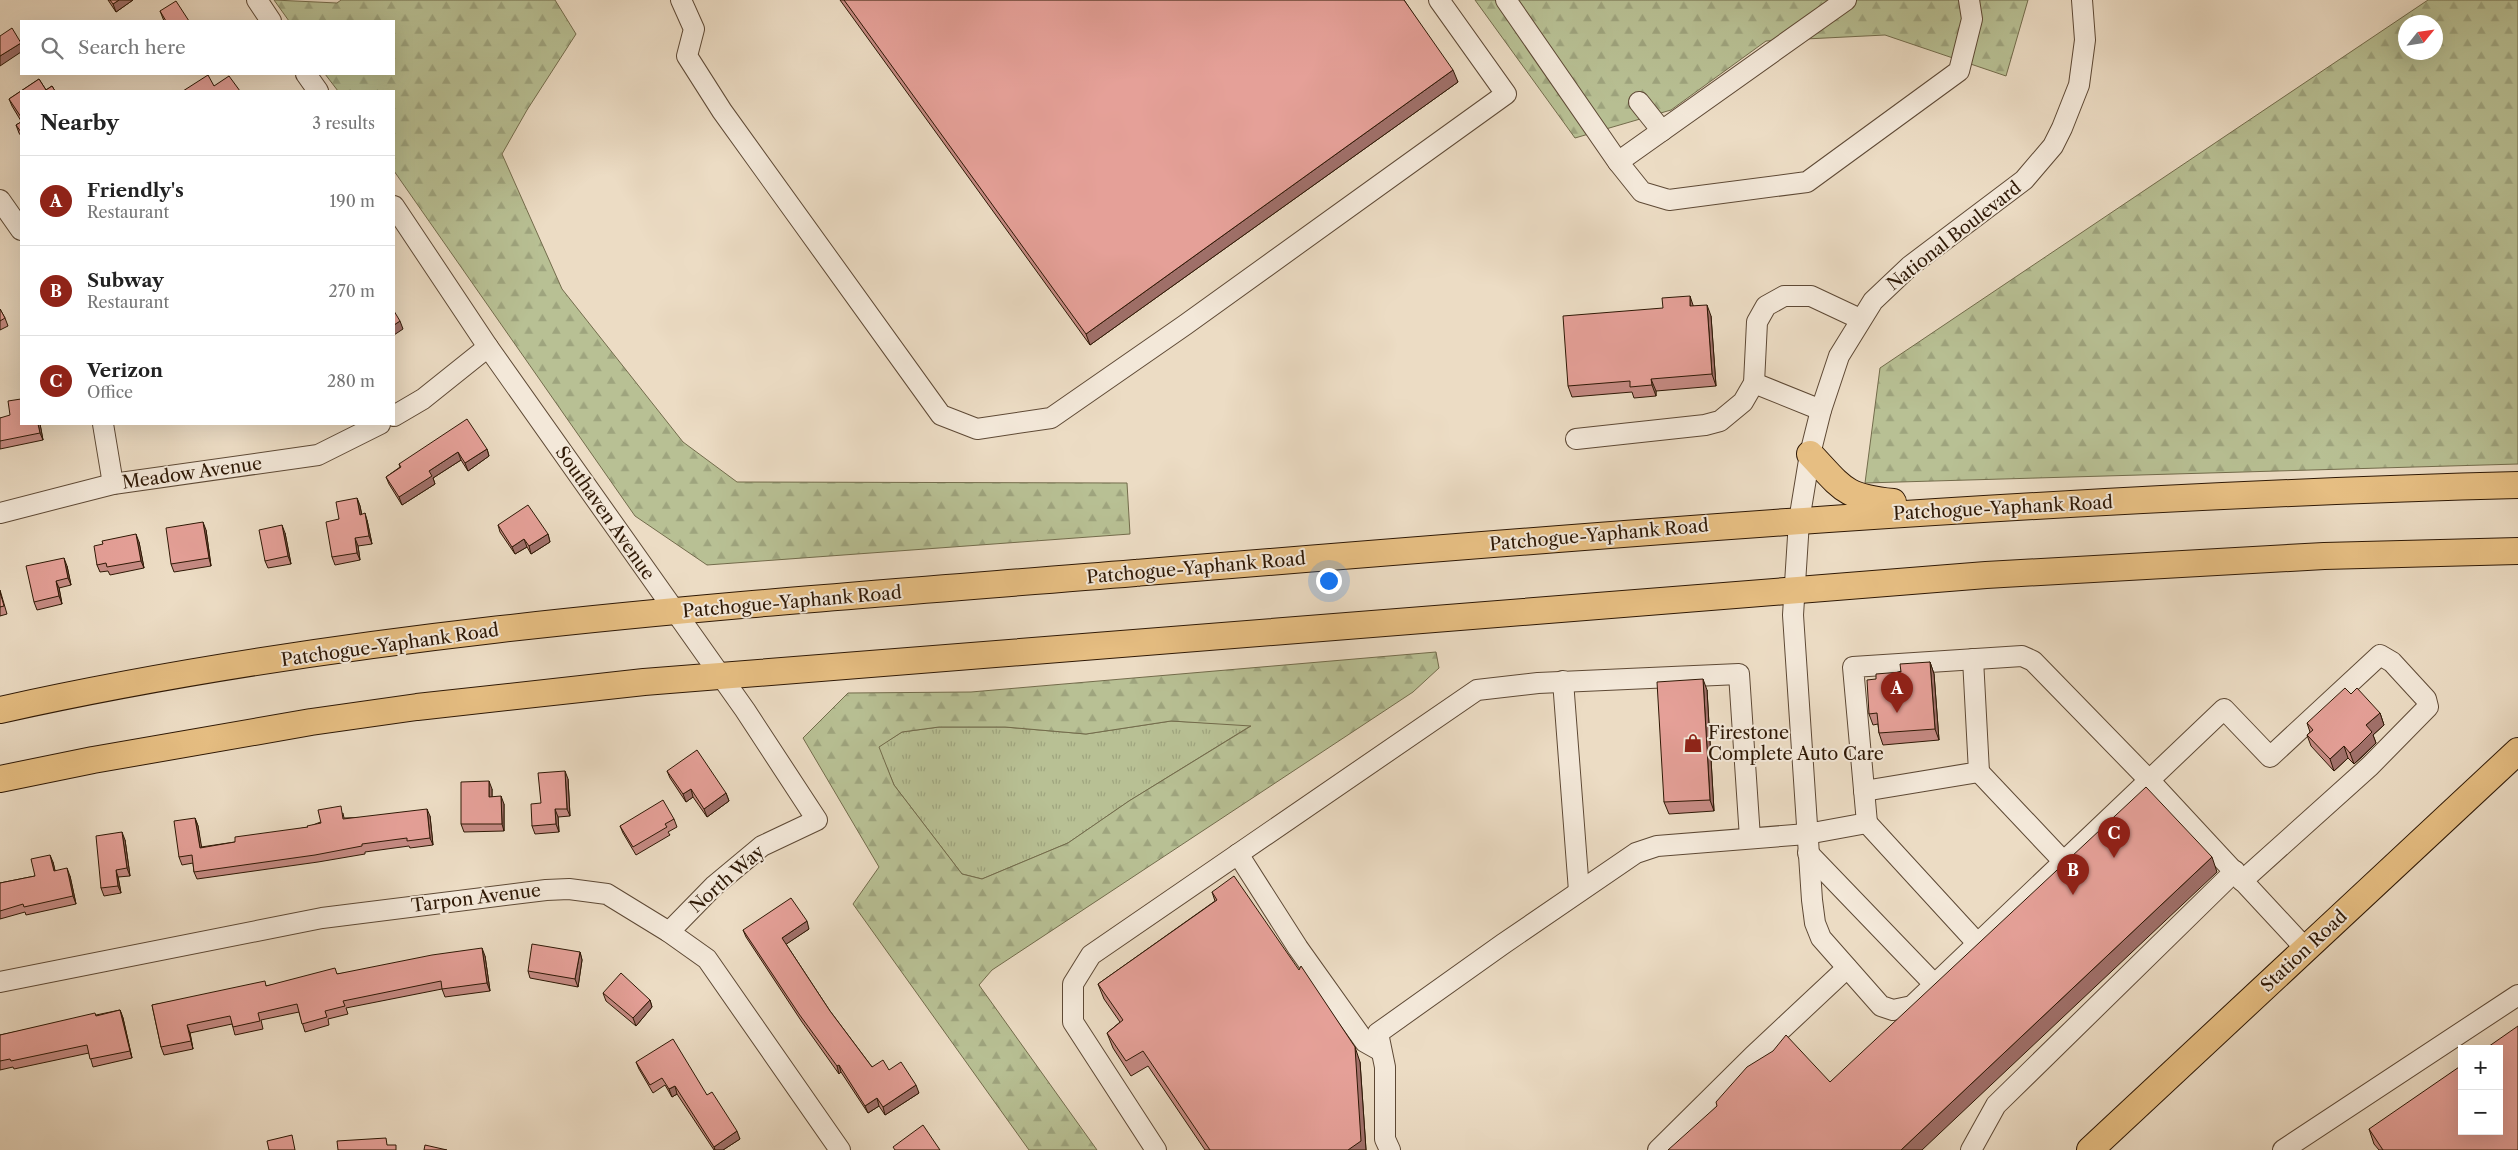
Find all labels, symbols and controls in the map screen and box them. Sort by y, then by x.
north arrow [2398,15,2443,60]
search box [20,20,395,75]
icon: search [38,34,66,62]
text: Search here [78,36,186,59]
text: Nearby [40,110,119,135]
text: 3 results [312,113,375,133]
street label: National Boulevard [1882,177,2026,295]
text: Friendly's [87,179,184,202]
text: A [50,191,62,211]
text: 190 m [330,191,375,211]
text: Restaurant [87,202,169,222]
text: Subway [87,269,164,292]
text: B [50,281,62,301]
text: 270 m [329,281,375,301]
text: Restaurant [87,292,169,312]
text: Verizon [87,359,163,382]
text: C [50,371,62,391]
text: 280 m [327,371,375,391]
text: Office [87,382,133,402]
street label: Southaven Avenue [551,442,659,584]
street label: Meadow Avenue [121,452,263,494]
street label: Patchogue-Yaphank Road [1893,491,2113,525]
street label: Patchogue-Yaphank Road [1489,514,1710,556]
street label: Patchogue-Yaphank Road [1086,547,1307,589]
your location [1316,568,1342,594]
street label: Patchogue-Yaphank Road [682,581,903,623]
street label: Patchogue-Yaphank Road [280,619,500,671]
pin: A [1881,672,1913,713]
place label: Firestone Complete Auto Care [1708,722,1884,765]
shop icon: Firestone Complete Auto Care [1682,732,1704,754]
pin: C [2098,817,2130,858]
street label: North Way [685,840,770,917]
pin: B [2057,854,2089,895]
street label: Tarpon Avenue [410,879,542,917]
street label: Station Road [2256,905,2352,997]
map controls [2458,1045,2503,1135]
button: + [2458,1045,2503,1090]
button: − [2458,1090,2503,1135]

